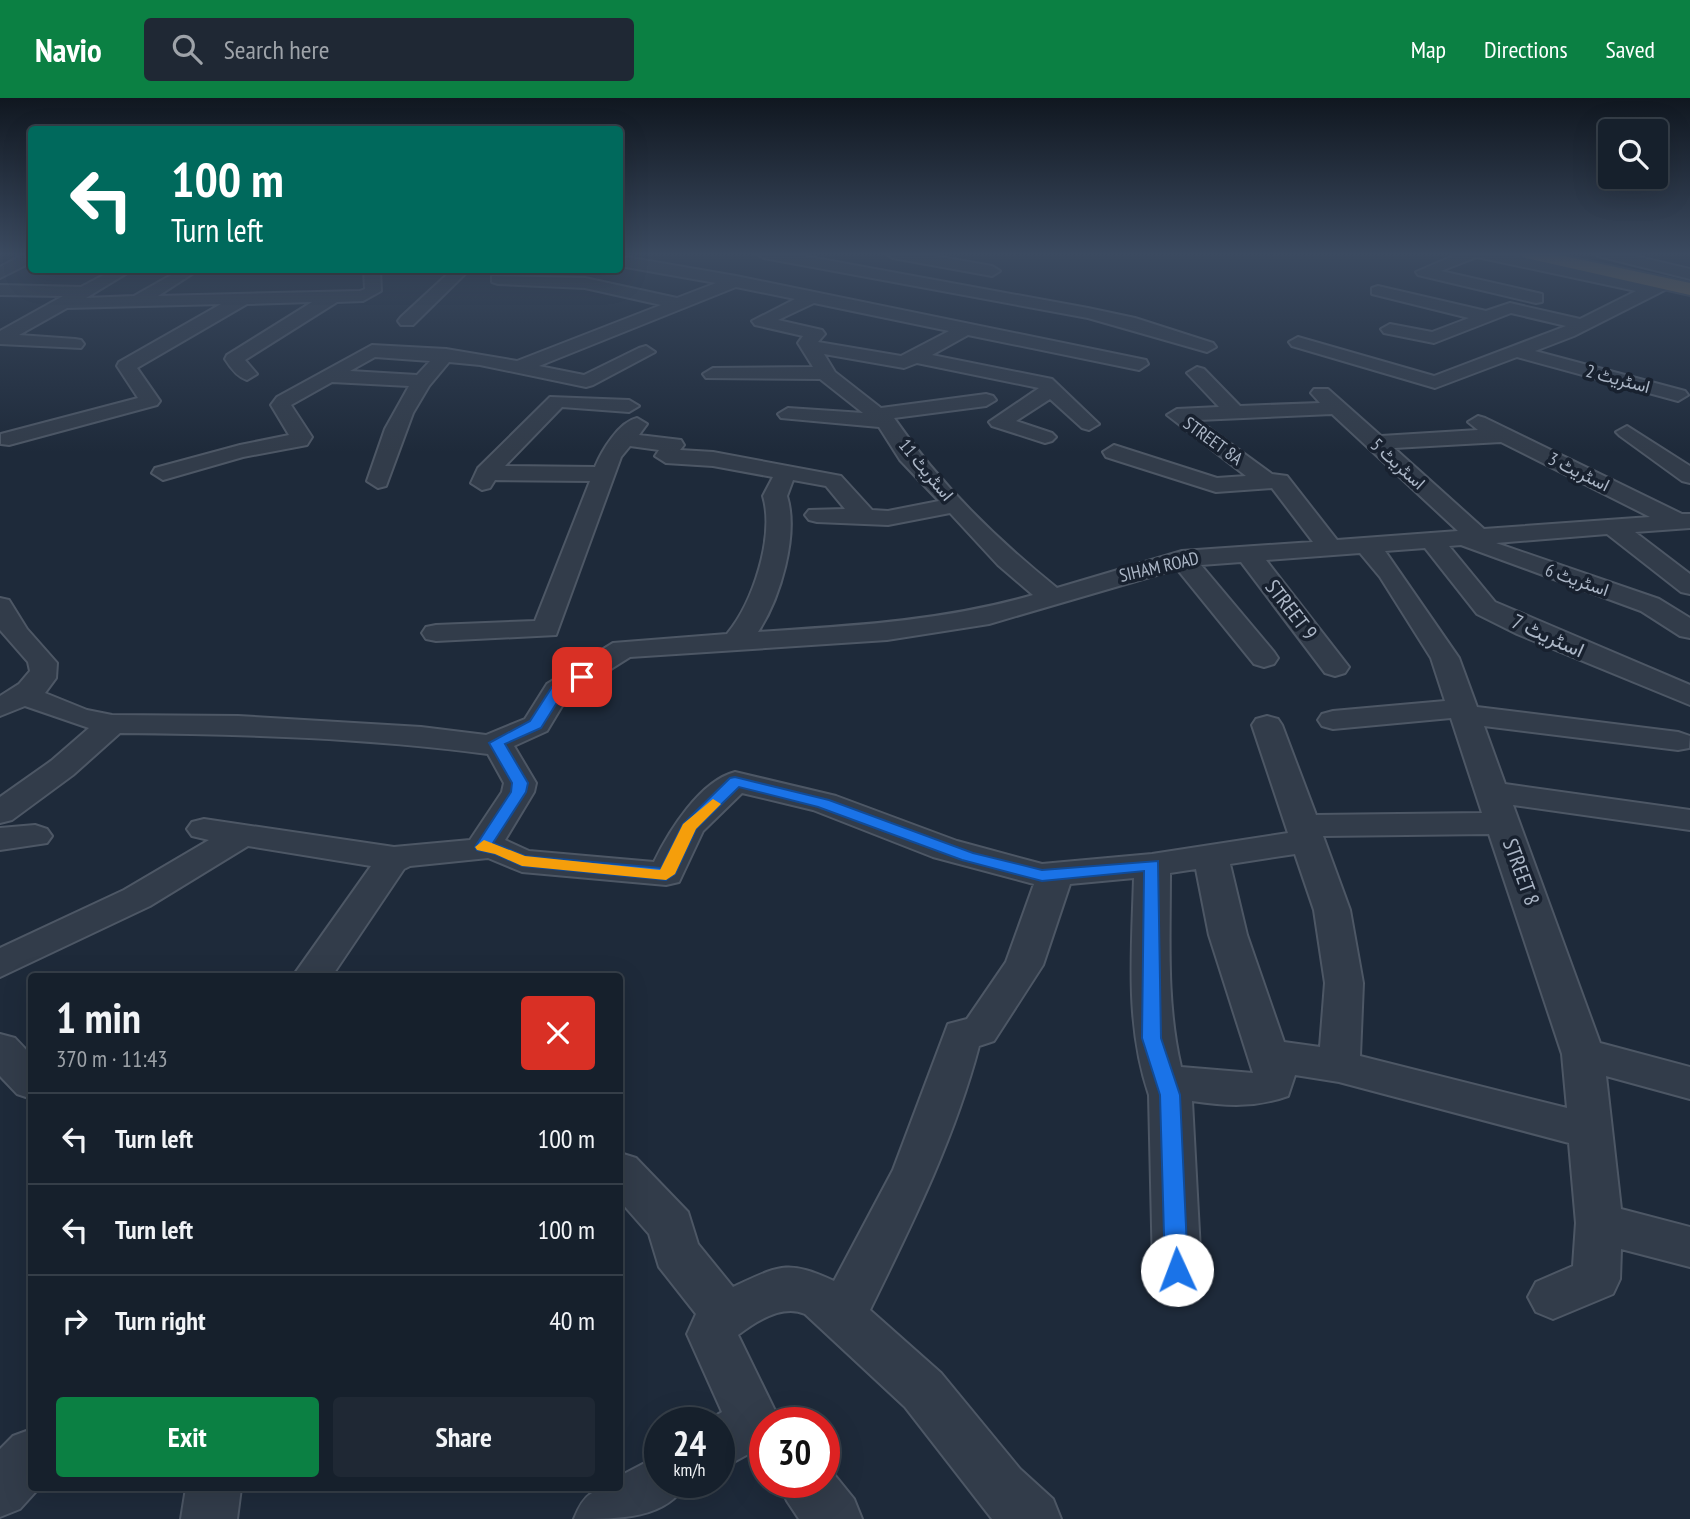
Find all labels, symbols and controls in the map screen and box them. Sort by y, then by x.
search box [144,18,634,81]
text: Navio [35,28,102,71]
icon: search [168,30,206,68]
text: Search here [224,33,329,66]
text: Map [1411,34,1446,65]
text: Directions [1484,34,1568,65]
text: Saved [1606,34,1655,65]
map controls [1598,119,1668,189]
button: search [1598,119,1668,189]
text: 100 m [171,147,284,211]
icon: left [56,154,147,245]
text: Turn left [171,209,263,251]
street label: اسٹریٹ 2 [1583,359,1653,398]
street label: STREET 8A [1179,411,1248,470]
street label: اسٹریٹ 5 [1366,433,1430,494]
street label: اسٹریٹ 11 [894,434,959,505]
street label: اسٹریٹ 3 [1545,447,1614,496]
street label: SIHAM ROAD [1117,546,1201,587]
street label: اسٹریٹ 6 [1542,558,1612,601]
street label: STREET 9 [1259,574,1323,645]
street label: اسٹریٹ 7 [1508,608,1589,663]
pin [552,647,612,707]
icon: arrive [563,658,601,696]
street label: STREET 8 [1497,835,1546,909]
text: 1 min [56,990,141,1045]
button: close [521,996,595,1070]
text: 370 m · 11:43 [56,1044,168,1073]
icon: left [56,1120,94,1158]
text: Turn left [115,1122,193,1155]
text: 100 m [537,1122,595,1155]
icon: left [56,1211,94,1249]
text: Turn left [115,1213,193,1246]
text: 100 m [537,1213,595,1246]
position arrow [1140,1233,1214,1307]
icon: right [56,1302,94,1340]
text: Turn right [115,1304,206,1337]
text: 40 m [549,1304,595,1337]
button: Exit [56,1397,319,1477]
button: Share [333,1397,595,1477]
speed limit sign: 30 [749,1407,840,1498]
text: 24 [673,1420,706,1466]
text: km/h [674,1458,705,1481]

